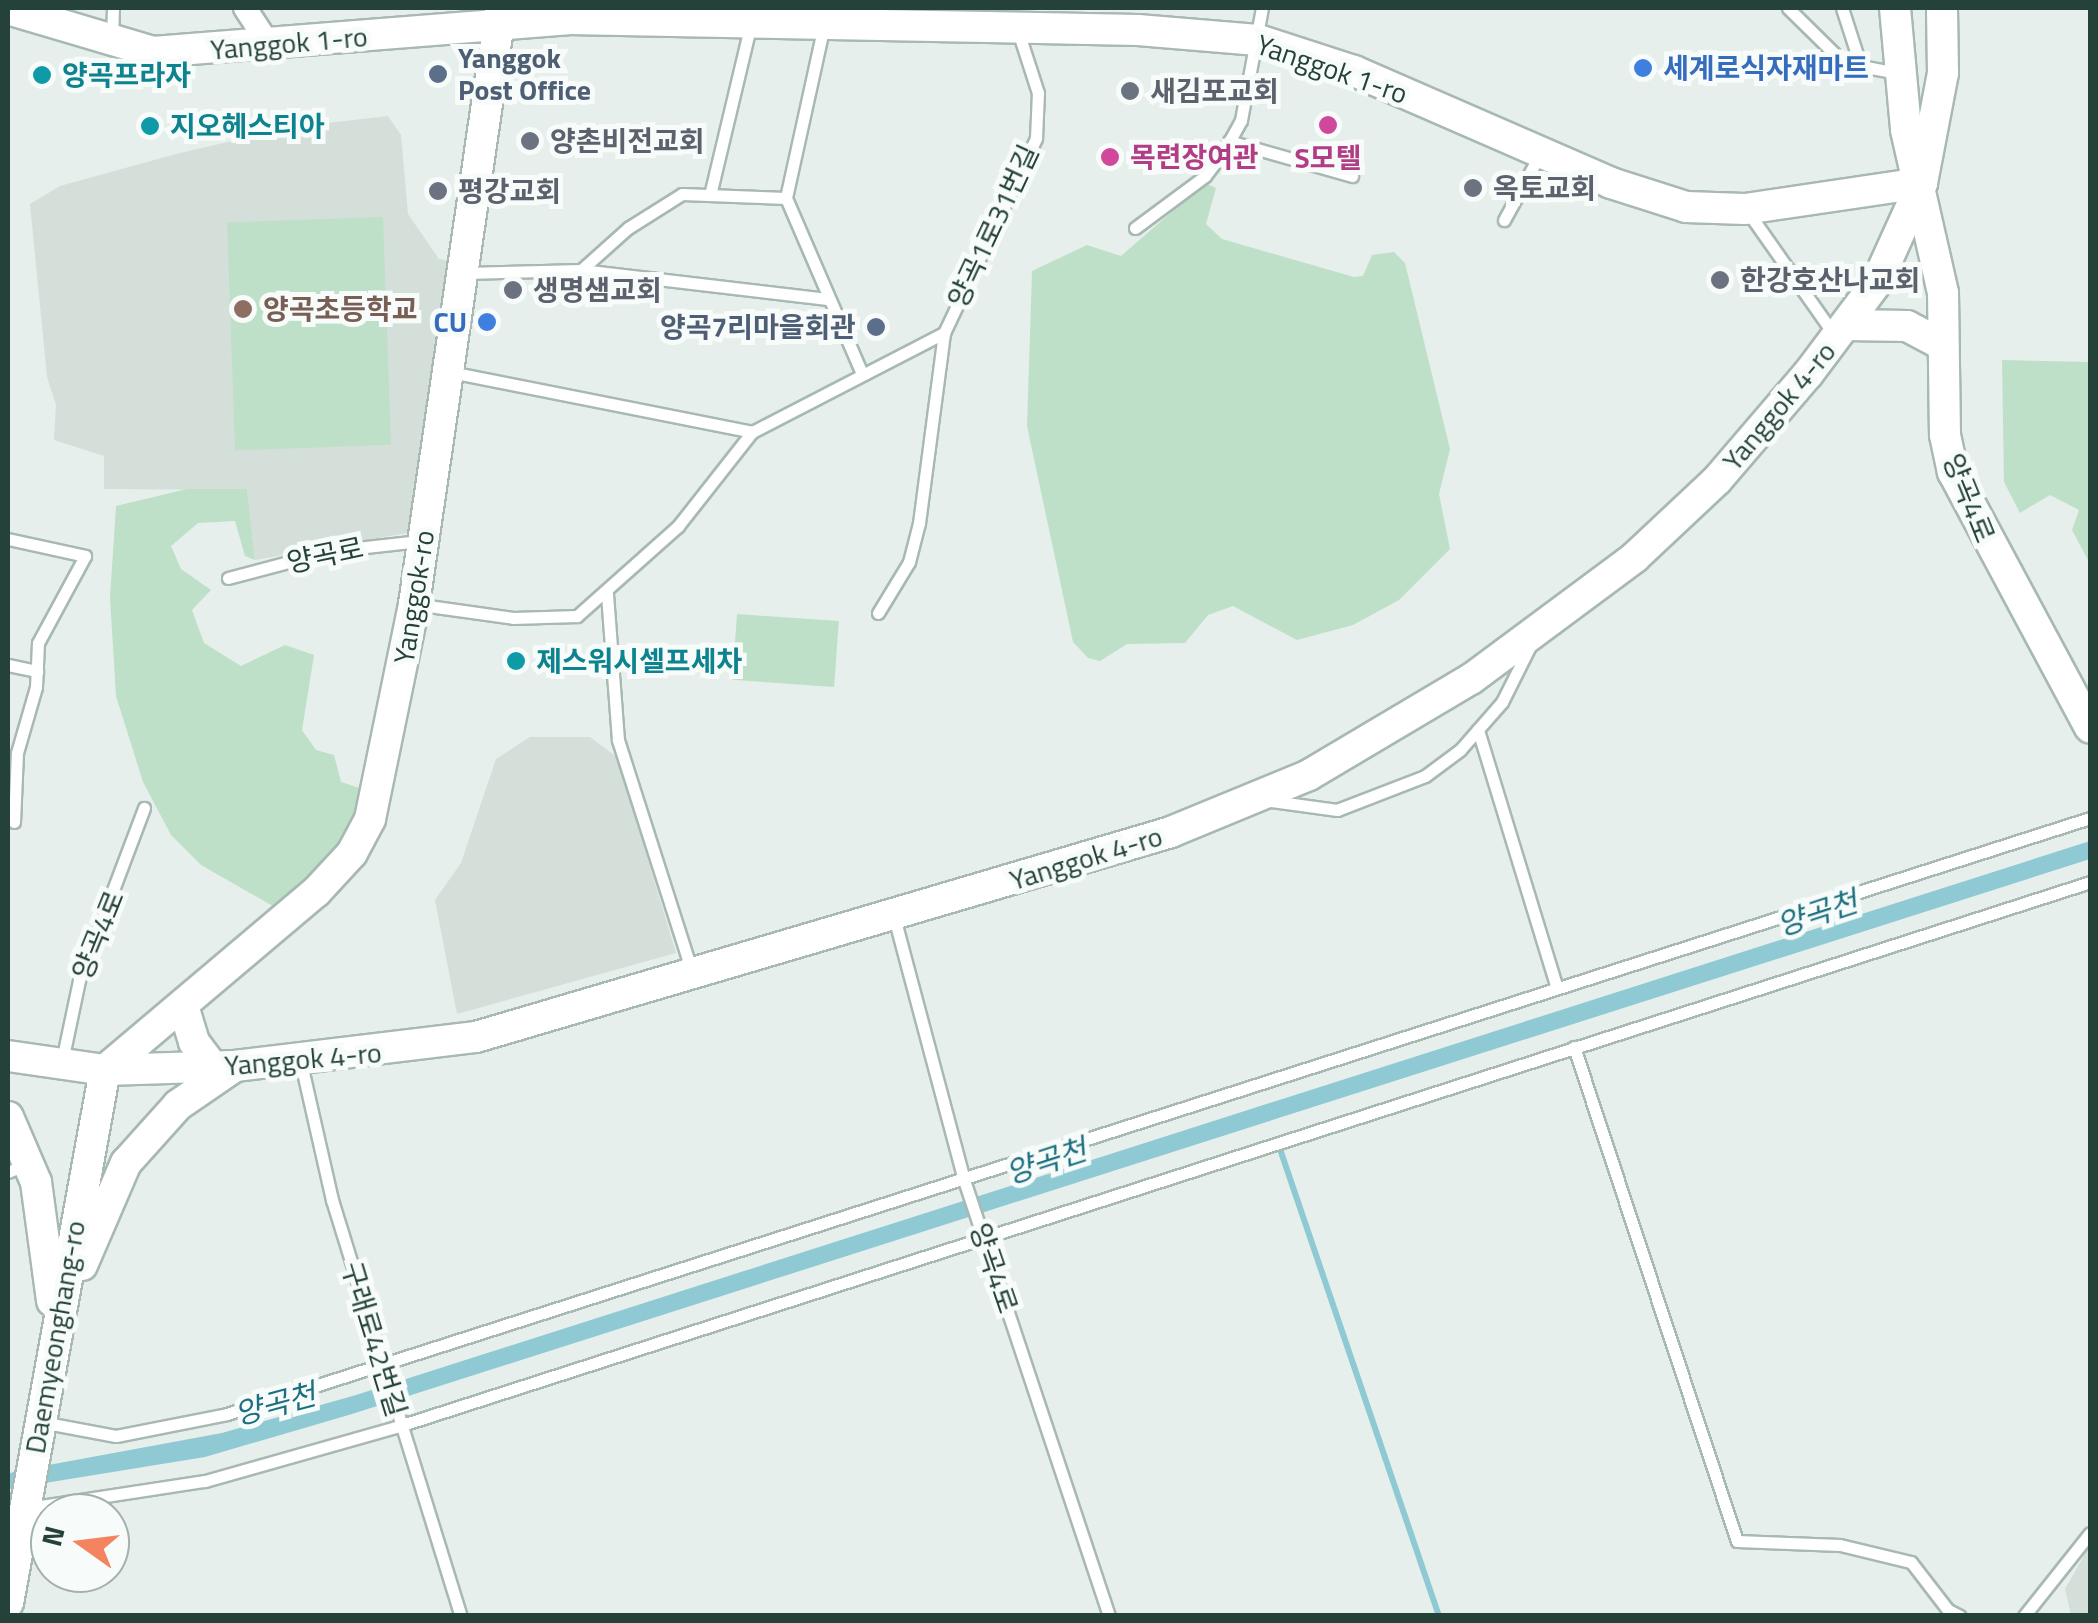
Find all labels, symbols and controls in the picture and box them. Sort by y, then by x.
street label: Yanggok 1-ro [209,19,369,67]
street label: Yanggok 1-ro [1252,27,1412,111]
place label: Yanggok Post Office [458,41,591,107]
place label: 세계로식자재마트 [1663,51,1869,85]
marker: 세계로식자재마트 [1632,57,1654,79]
place label: 양곡프라자 [62,58,191,92]
marker: Yanggok Post Office [427,63,449,85]
marker: 양곡프라자 [31,64,53,86]
place label: 새김포교회 [1150,74,1279,108]
marker: 새김포교회 [1119,80,1141,102]
place label: 지오헤스티아 [170,109,325,143]
marker: S모텔 [1317,114,1339,136]
marker: 지오헤스티아 [139,115,161,137]
place label: 양촌비전교회 [550,124,705,158]
marker: 양촌비전교회 [519,130,541,152]
street label: 양곡1로31번길 [941,139,1045,313]
place label: 목련장여관 [1130,140,1259,174]
place label: S모텔 [1295,141,1361,175]
marker: 목련장여관 [1099,146,1121,168]
place label: 옥토교회 [1493,171,1596,205]
place label: 평강교회 [458,174,561,208]
marker: 옥토교회 [1462,177,1484,199]
marker: 평강교회 [427,180,449,202]
place label: 한강호산나교회 [1740,263,1920,297]
marker: 한강호산나교회 [1709,269,1731,291]
place label: 생명샘교회 [533,273,662,307]
marker: 생명샘교회 [502,279,524,301]
place label: 양곡초등학교 [263,292,418,326]
marker: 양곡초등학교 [232,298,254,320]
place label: CU [433,305,467,339]
place label: 양곡7리마을회관 [660,310,856,344]
marker: CU [476,311,498,333]
marker: 양곡7리마을회관 [865,316,887,338]
street label: Yanggok 4-ro [1715,335,1843,477]
street label: 양곡4로 [1936,449,2002,547]
street label: Yanggok-ro [387,528,441,666]
street label: 양곡로 [284,531,366,579]
place label: 제스워시셀프세차 [536,644,742,678]
marker: 제스워시셀프세차 [505,650,527,672]
street label: Yanggok 4-ro [1006,819,1166,897]
water label: 양곡천 [1772,883,1862,943]
street label: 양곡4로 [65,886,131,984]
street label: Yanggok 4-ro [223,1035,383,1083]
water label: 양곡천 [1001,1131,1091,1191]
street label: Daemyeonghang-ro [18,1218,92,1456]
street label: 양곡4로 [963,1219,1025,1317]
street label: 구래로42번길 [335,1258,413,1420]
water label: 양곡천 [230,1376,320,1432]
north arrow [30,1493,130,1593]
text: N [29,1521,76,1551]

